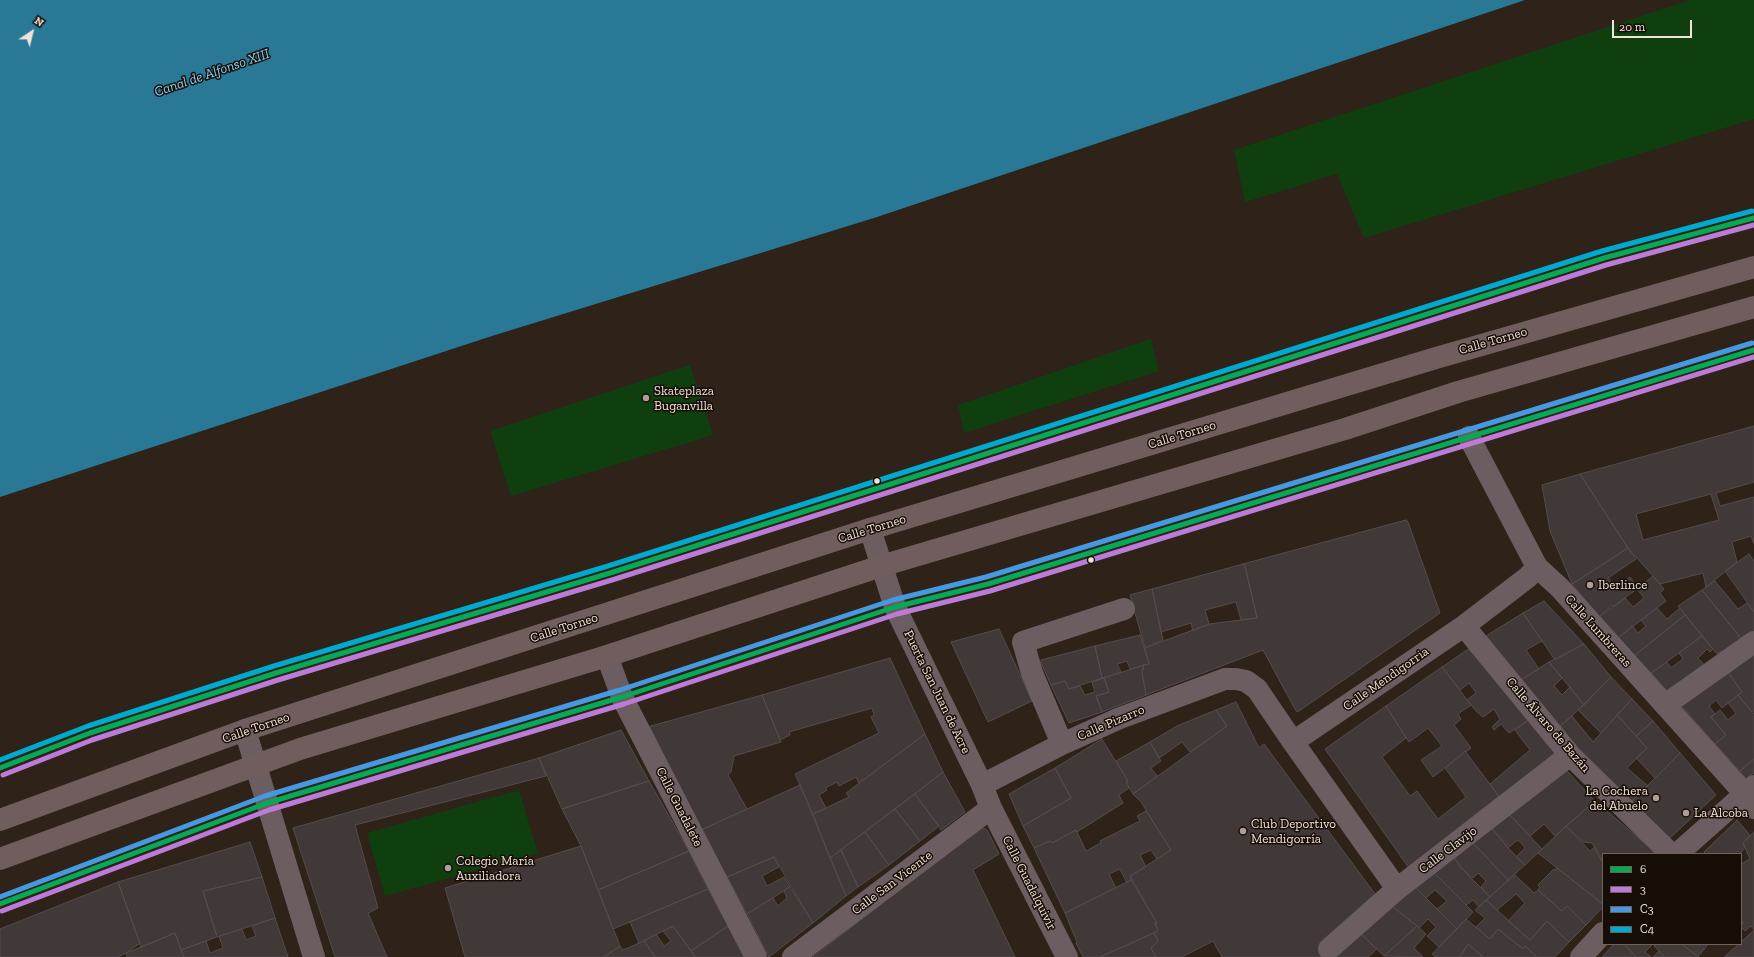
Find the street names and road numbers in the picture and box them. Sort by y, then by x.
street label: Calle Torneo [1457,324,1529,358]
street label: Calle Torneo [1146,417,1218,453]
street label: Calle Torneo [836,511,908,547]
street label: Calle Lumbreras [1561,592,1635,670]
street label: Calle Torneo [528,610,600,646]
street label: Puerta San Juan de Acre [900,628,974,756]
street label: Calle Mendigorria [1340,644,1432,714]
street label: Calle Álvaro de Bazán [1503,674,1593,776]
street label: Calle Pizarro [1075,702,1147,744]
street label: Calle Torneo [220,709,292,747]
street label: Calle Guadalete [652,765,706,849]
street label: Calle Clavijo [1416,823,1480,877]
street label: Calle Guadalquivir [999,833,1059,933]
street label: Calle San Vicente [849,848,935,918]

